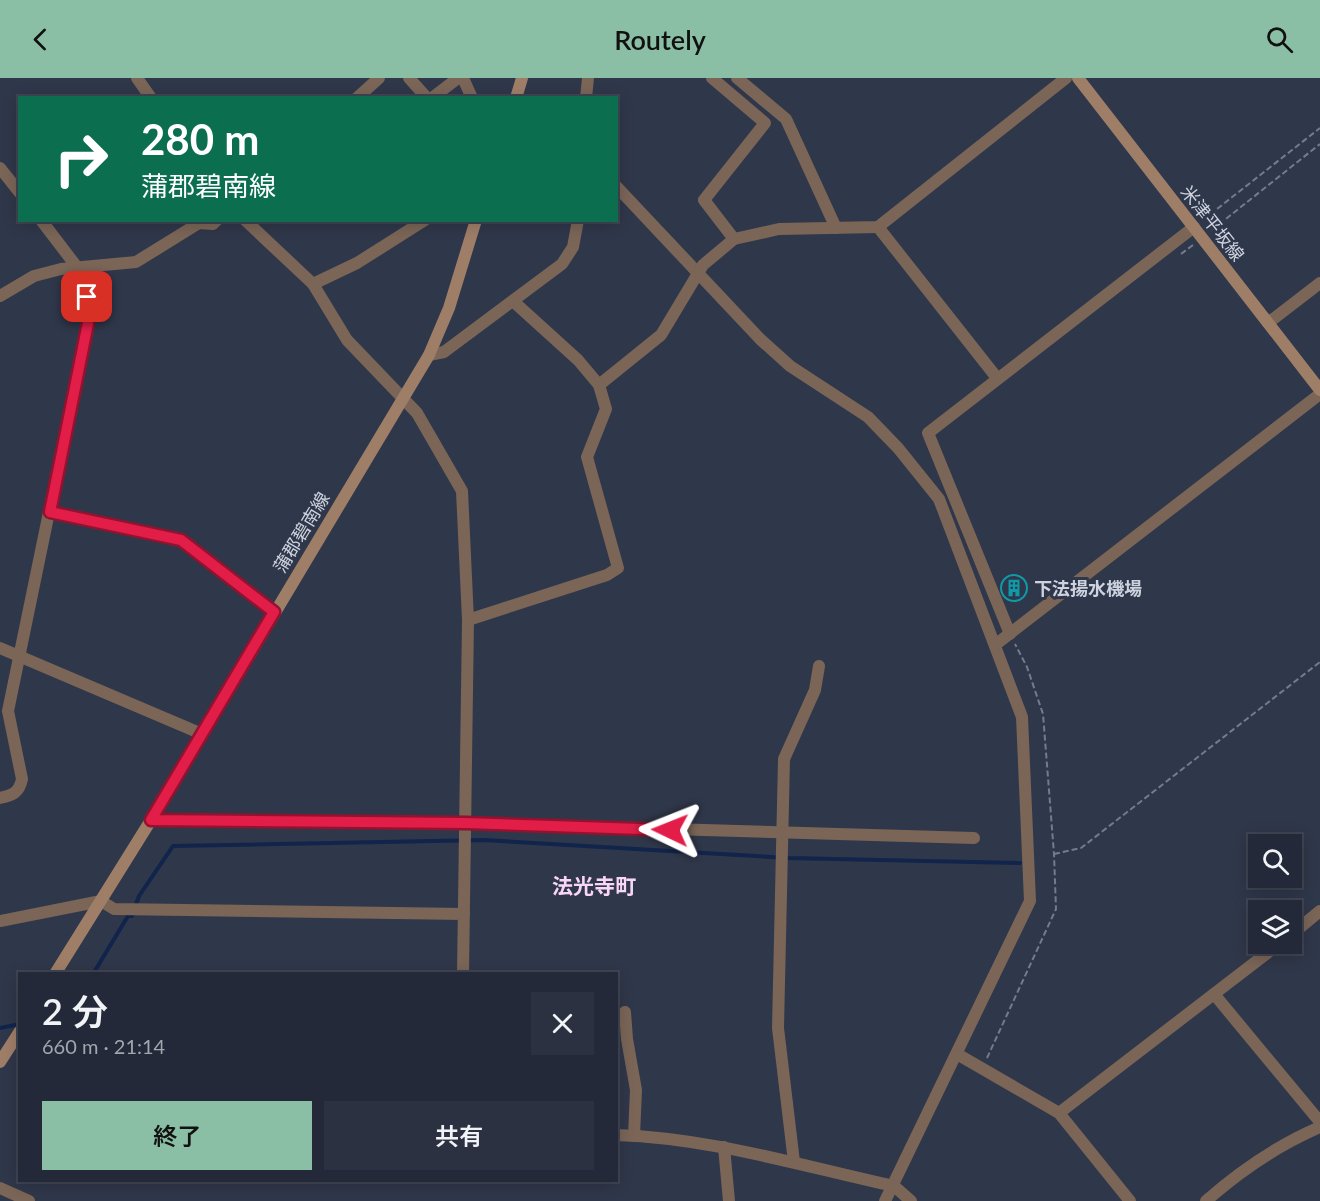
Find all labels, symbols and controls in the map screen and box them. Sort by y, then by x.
icon: back [24,23,57,56]
text: Routely [614,23,706,56]
icon: search [1263,23,1296,56]
text: 280 m [141,114,259,164]
icon: right [42,120,120,198]
text: 蒲郡碧南線 [141,169,276,202]
street label: 米津平坂線 [1177,181,1249,265]
pin [61,271,112,322]
icon: arrive [70,280,103,313]
street label: 蒲郡碧南線 [268,488,334,576]
building icon: 下法揚水機場 [999,573,1029,603]
place label: 下法揚水機場 [1034,577,1142,599]
position arrow [638,798,702,862]
map controls [1248,834,1302,954]
button: search [1248,834,1302,888]
district label: 法光寺町 [552,873,636,898]
button: layers [1248,900,1302,954]
text: 2 分 [42,989,108,1033]
button: close [531,992,594,1055]
text: 660 m · 21:14 [42,1034,165,1058]
button: 終了 [42,1101,312,1170]
button: 共有 [324,1101,594,1170]

